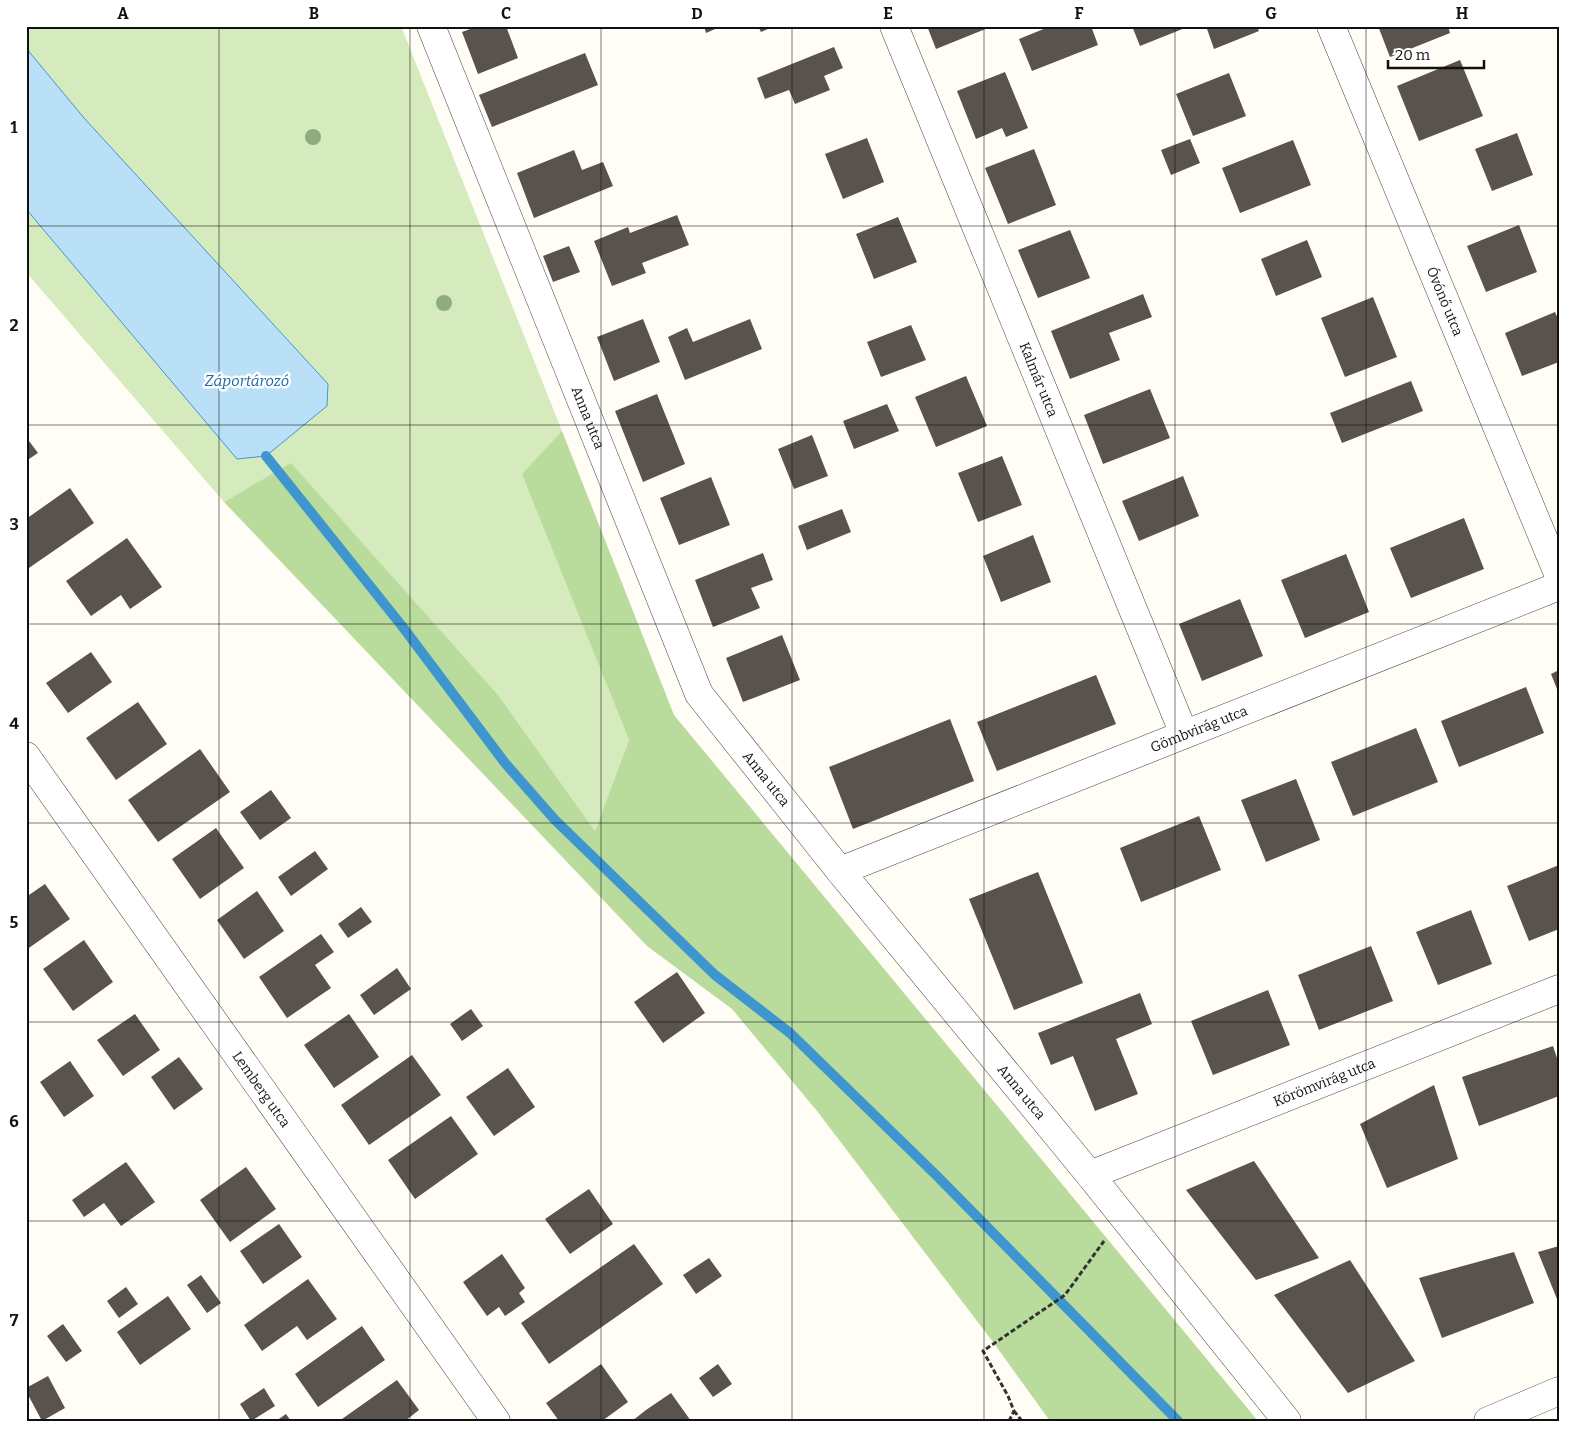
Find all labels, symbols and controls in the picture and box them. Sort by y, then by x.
text: A [117,4,129,23]
text: B [309,4,319,23]
text: C [501,4,511,23]
text: D [691,4,703,23]
text: E [883,4,893,23]
text: F [1075,4,1084,23]
text: G [1265,4,1277,23]
text: H [1456,4,1469,23]
scale bar [1388,38,1484,70]
text: 20 m [1395,46,1431,64]
text: 1 [11,118,18,137]
street label: Óvónő utca [1423,264,1467,339]
text: 2 [9,316,19,335]
street label: Kalmár utca [1015,340,1061,420]
water label: Záportározó [205,372,289,390]
street label: Anna utca [567,384,608,452]
text: 3 [9,515,19,534]
street label: Gömbvirág utca [1148,702,1250,756]
text: 4 [9,714,19,733]
street label: Anna utca [739,748,793,810]
text: 5 [10,913,19,932]
street label: Lemberg utca [228,1048,294,1131]
street label: Körömvirág utca [1271,1055,1378,1110]
street label: Anna utca [994,1061,1049,1123]
text: 6 [9,1112,19,1131]
text: 7 [10,1311,19,1330]

